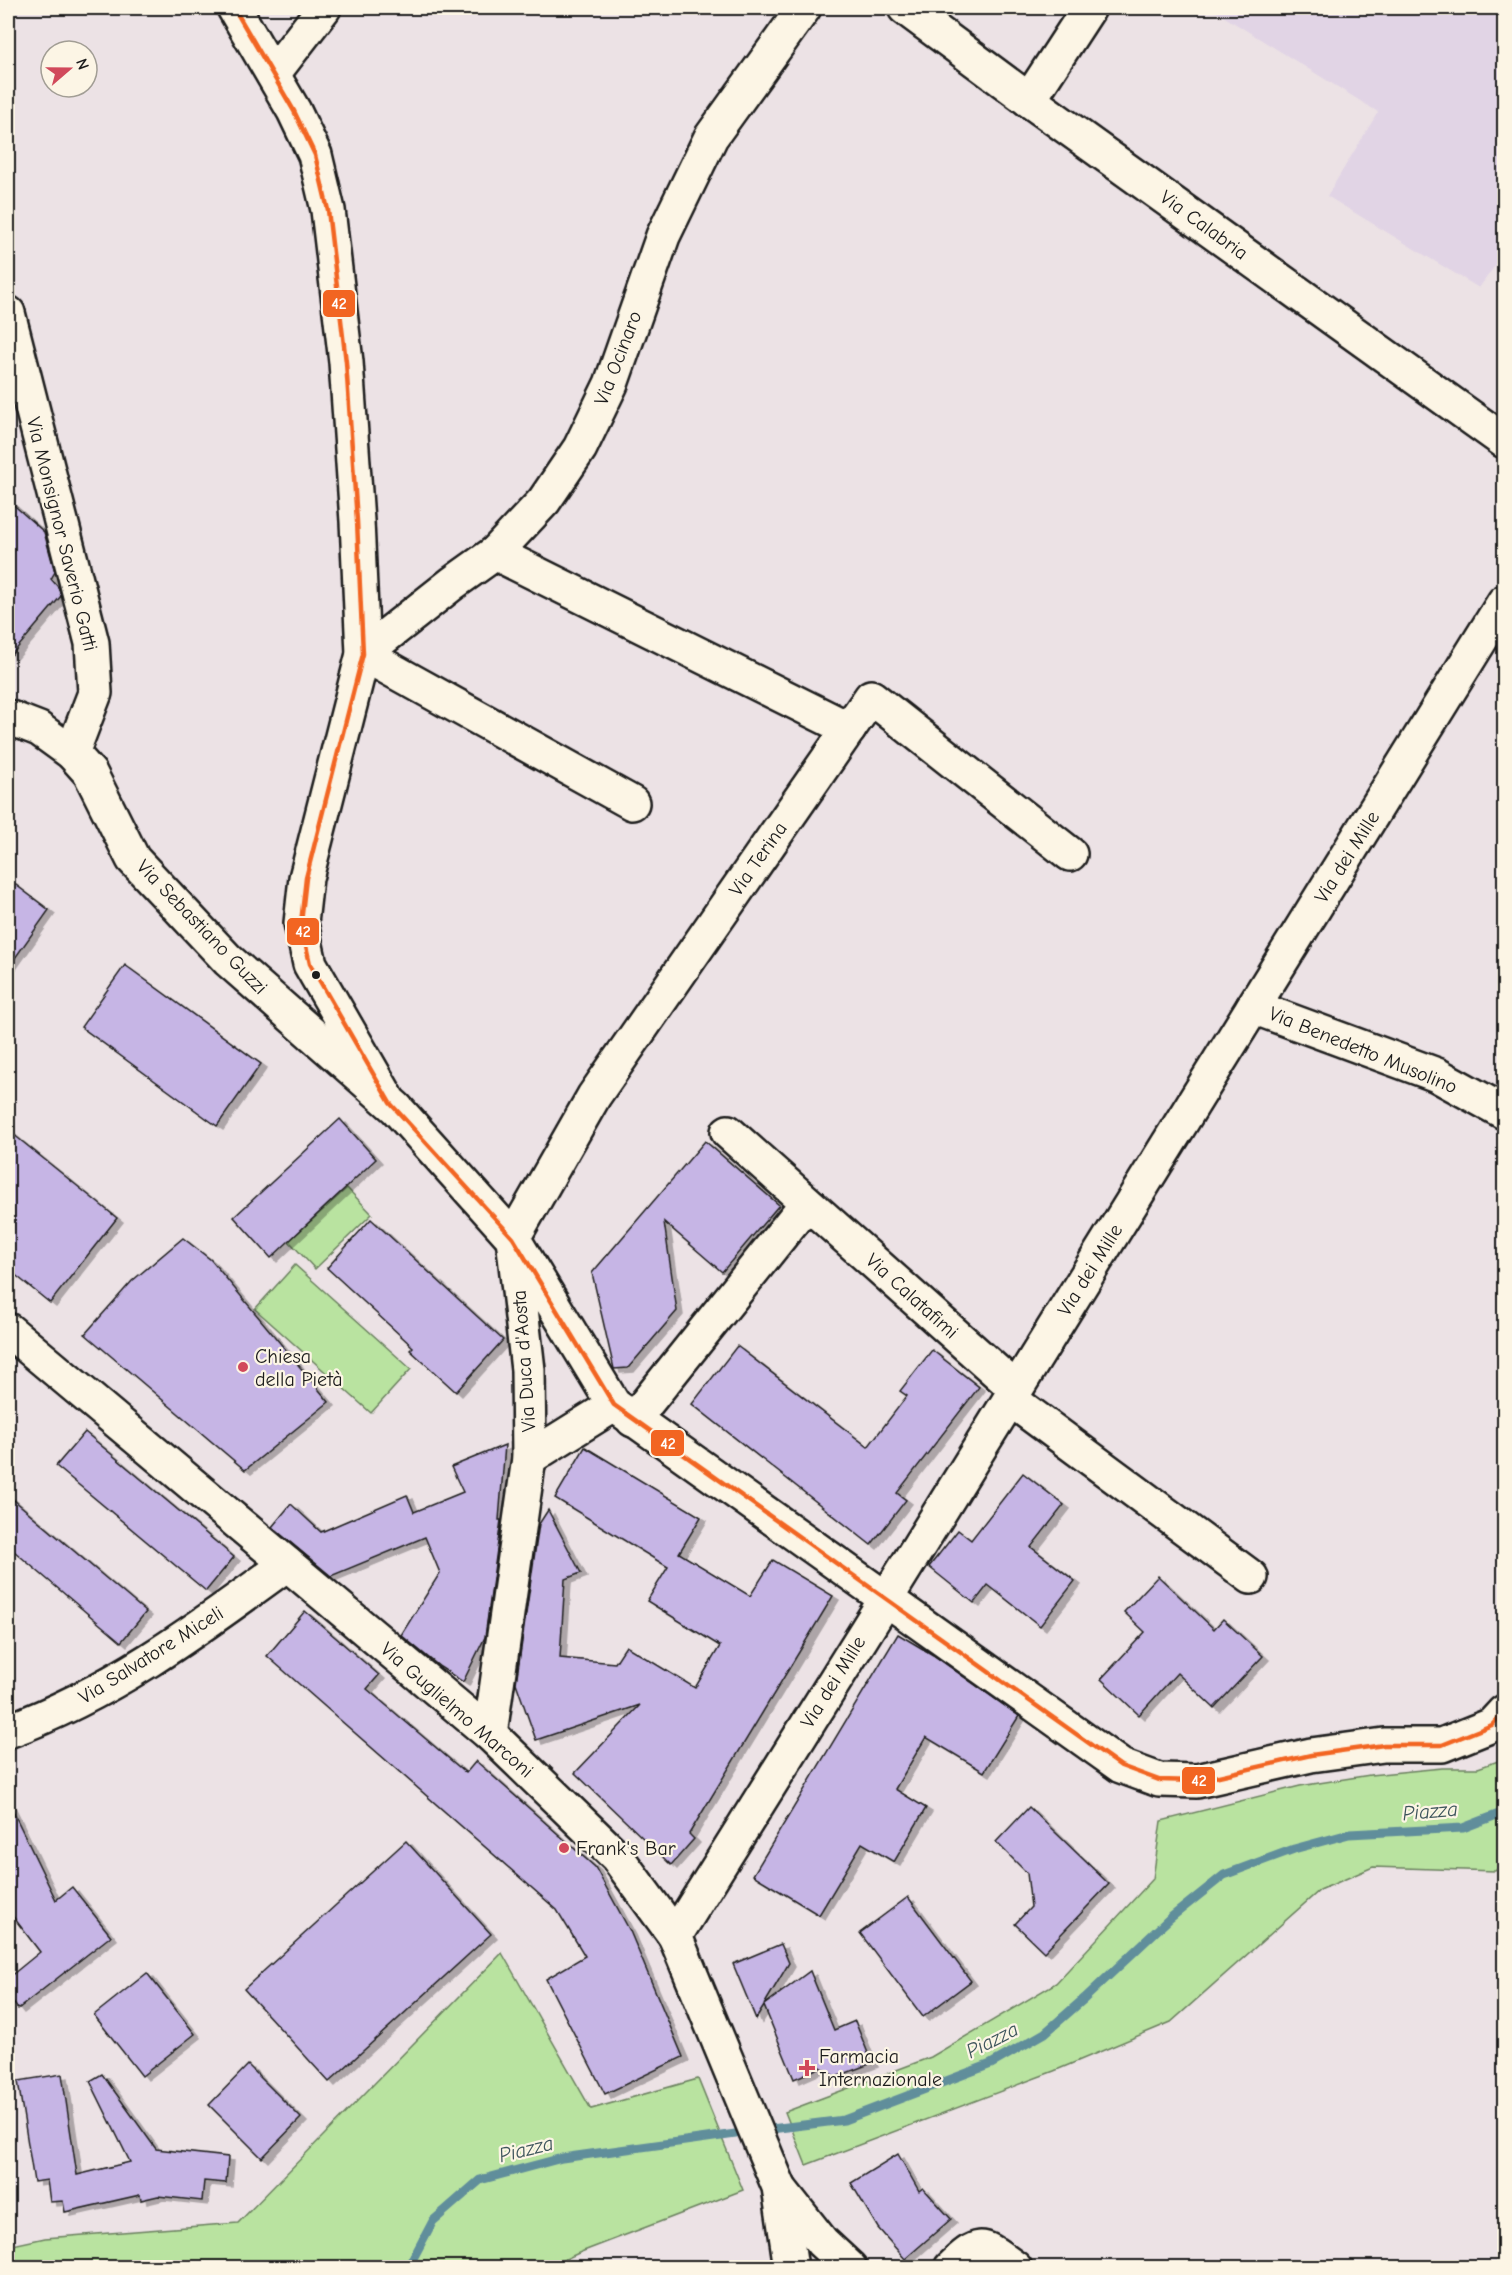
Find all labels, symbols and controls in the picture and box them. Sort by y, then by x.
north arrow [39,39,99,99]
text: N [72,56,92,72]
street label: Via Calabria [1156,185,1252,265]
line badge: 42 [322,289,356,318]
text: 42 [331,295,347,313]
street label: Via Ocinaro [590,308,646,408]
street label: Via Monsignor Saverio Gatti [22,415,102,653]
street label: Via dei Mille [1310,807,1384,907]
street label: Via Terina [724,818,792,900]
street label: Via Sebastiano Guzzi [132,855,272,999]
line badge: 42 [286,917,320,946]
text: 42 [295,923,311,941]
unlabelled marker [310,969,322,981]
street label: Via Benedetto Musolino [1266,1002,1460,1098]
street label: Via dei Mille [1053,1220,1127,1320]
street label: Via Calatafimi [861,1249,963,1343]
street label: Via Duca d'Aosta [508,1289,540,1433]
place label: Chiesa della Pietà [255,1345,343,1391]
marker: Chiesa della Pietà [236,1360,250,1374]
line badge: 42 [650,1429,685,1457]
text: 42 [660,1435,676,1453]
street label: Via Salvatore Miceli [74,1601,228,1709]
street label: Via dei Mille [796,1632,870,1732]
street label: Via Guglielmo Marconi [376,1637,538,1783]
line badge: 42 [1181,1766,1216,1795]
text: 42 [1191,1772,1207,1790]
water label: Piazza [1401,1797,1459,1825]
place label: Frank's Bar [576,1837,676,1860]
marker: Frank's Bar [557,1841,571,1855]
water label: Piazza [962,2017,1022,2063]
place label: Farmacia Internazionale [819,2045,942,2091]
marker: Farmacia Internazionale [800,2061,814,2075]
water label: Piazza [496,2131,556,2167]

